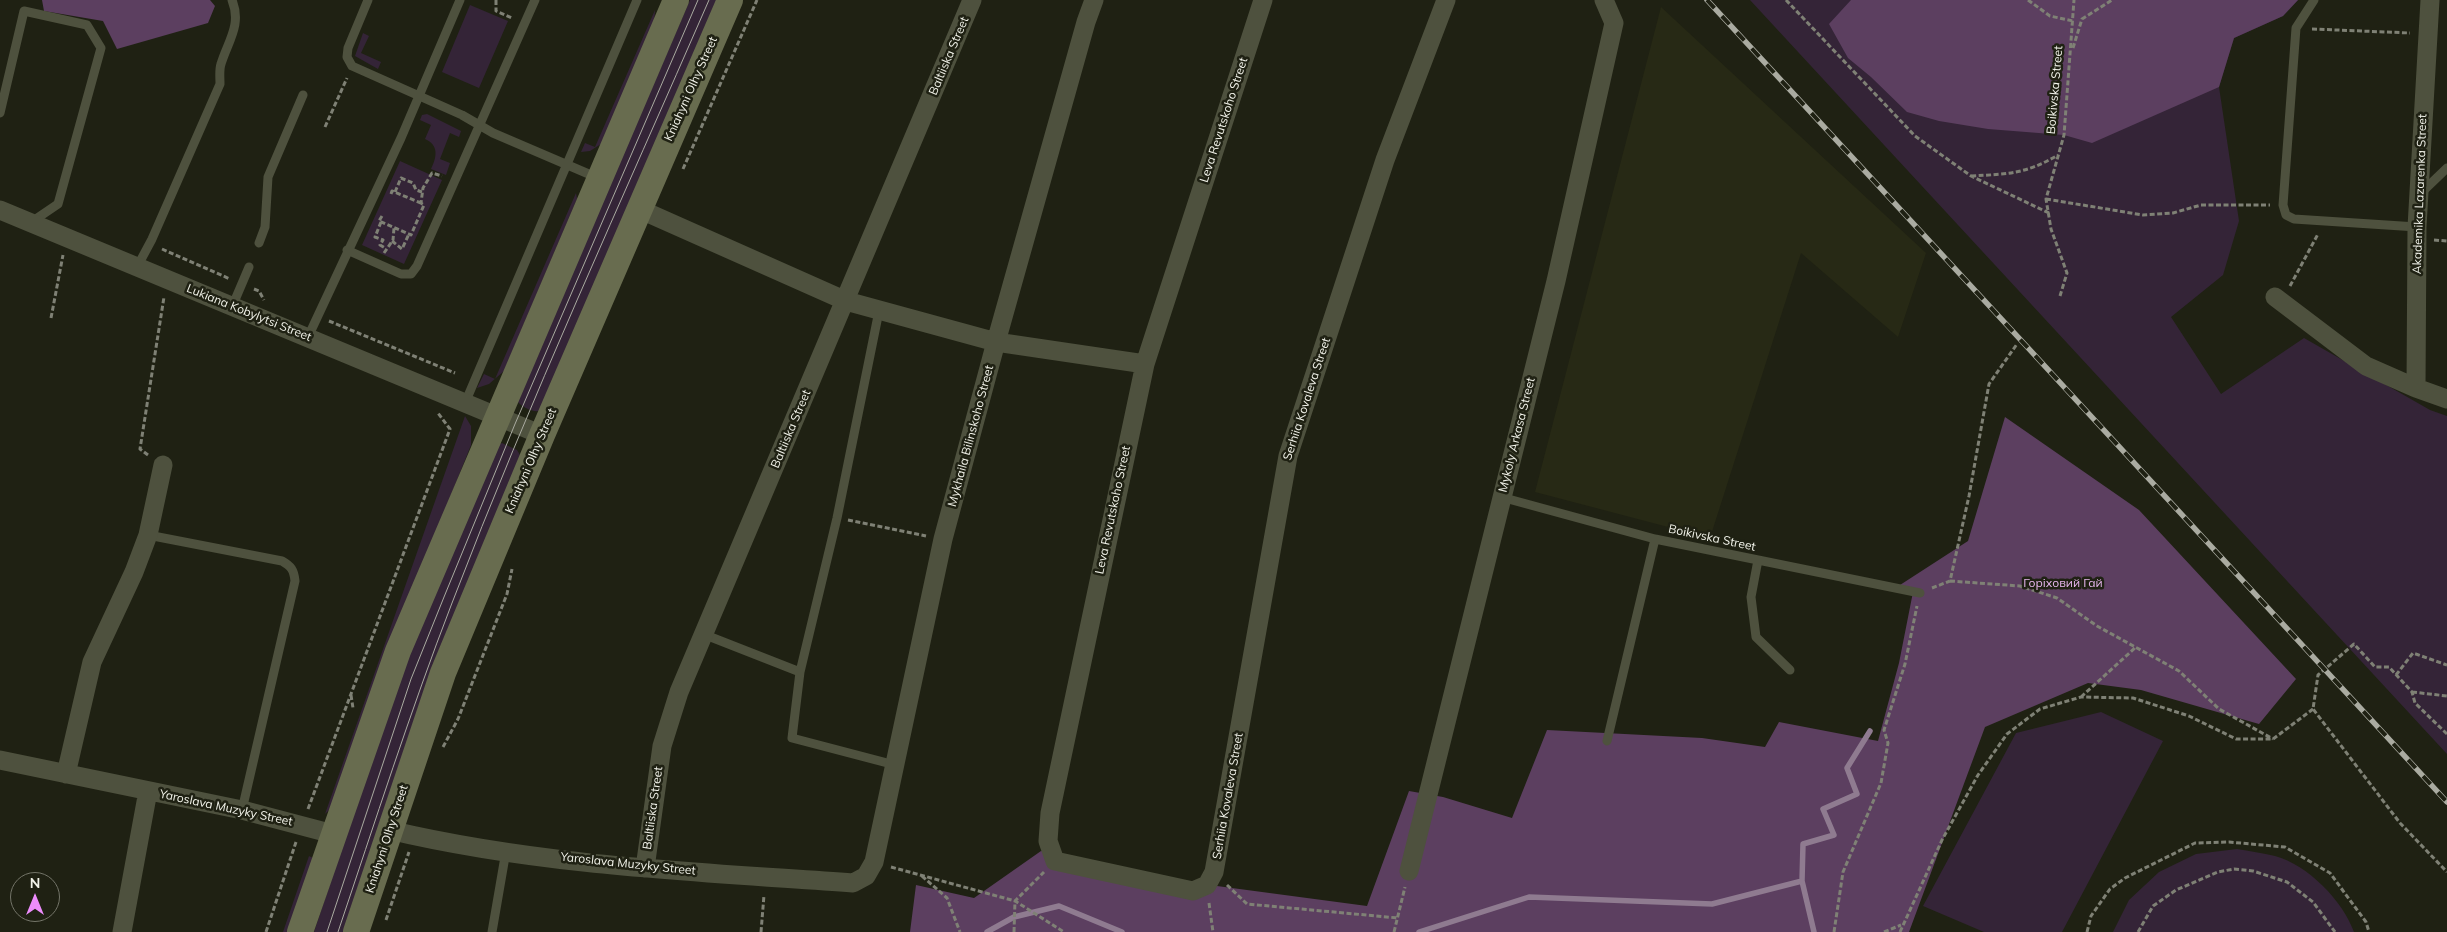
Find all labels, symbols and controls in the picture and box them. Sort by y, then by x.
street label: Baltiiska Street [926,15,972,97]
street label: Kniahyni Olhy Street [661,35,721,143]
street label: Boikivska Street [2044,45,2066,135]
street label: Leva Revutskoho Street [1197,56,1251,184]
street label: Akademika Lazarenka Street [2410,114,2430,274]
street label: Lukiana Kobylytsi Street [184,281,314,345]
street label: Serhiia Kovaleva Street [1280,336,1334,462]
street label: Mykhaila Bilinskoho Street [945,364,997,508]
street label: Mykoly Arkasa Street [1496,376,1538,494]
street label: Baltiiska Street [768,388,814,470]
street label: Kniahyni Olhy Street [502,406,560,516]
street label: Leva Revutskoho Street [1092,445,1134,575]
street label: Boikivska Street [1667,522,1757,554]
park label: Горіховий Гай [2023,576,2103,590]
street label: Serhiia Kovaleva Street [1210,732,1246,860]
street label: Baltiiska Street [640,766,666,850]
street label: Kniahyni Olhy Street [363,783,411,895]
street label: Yaroslava Muzyky Street [158,787,294,829]
street label: Yaroslava Muzyky Street [560,850,696,878]
north arrow [10,872,60,922]
text: N [30,874,40,892]

